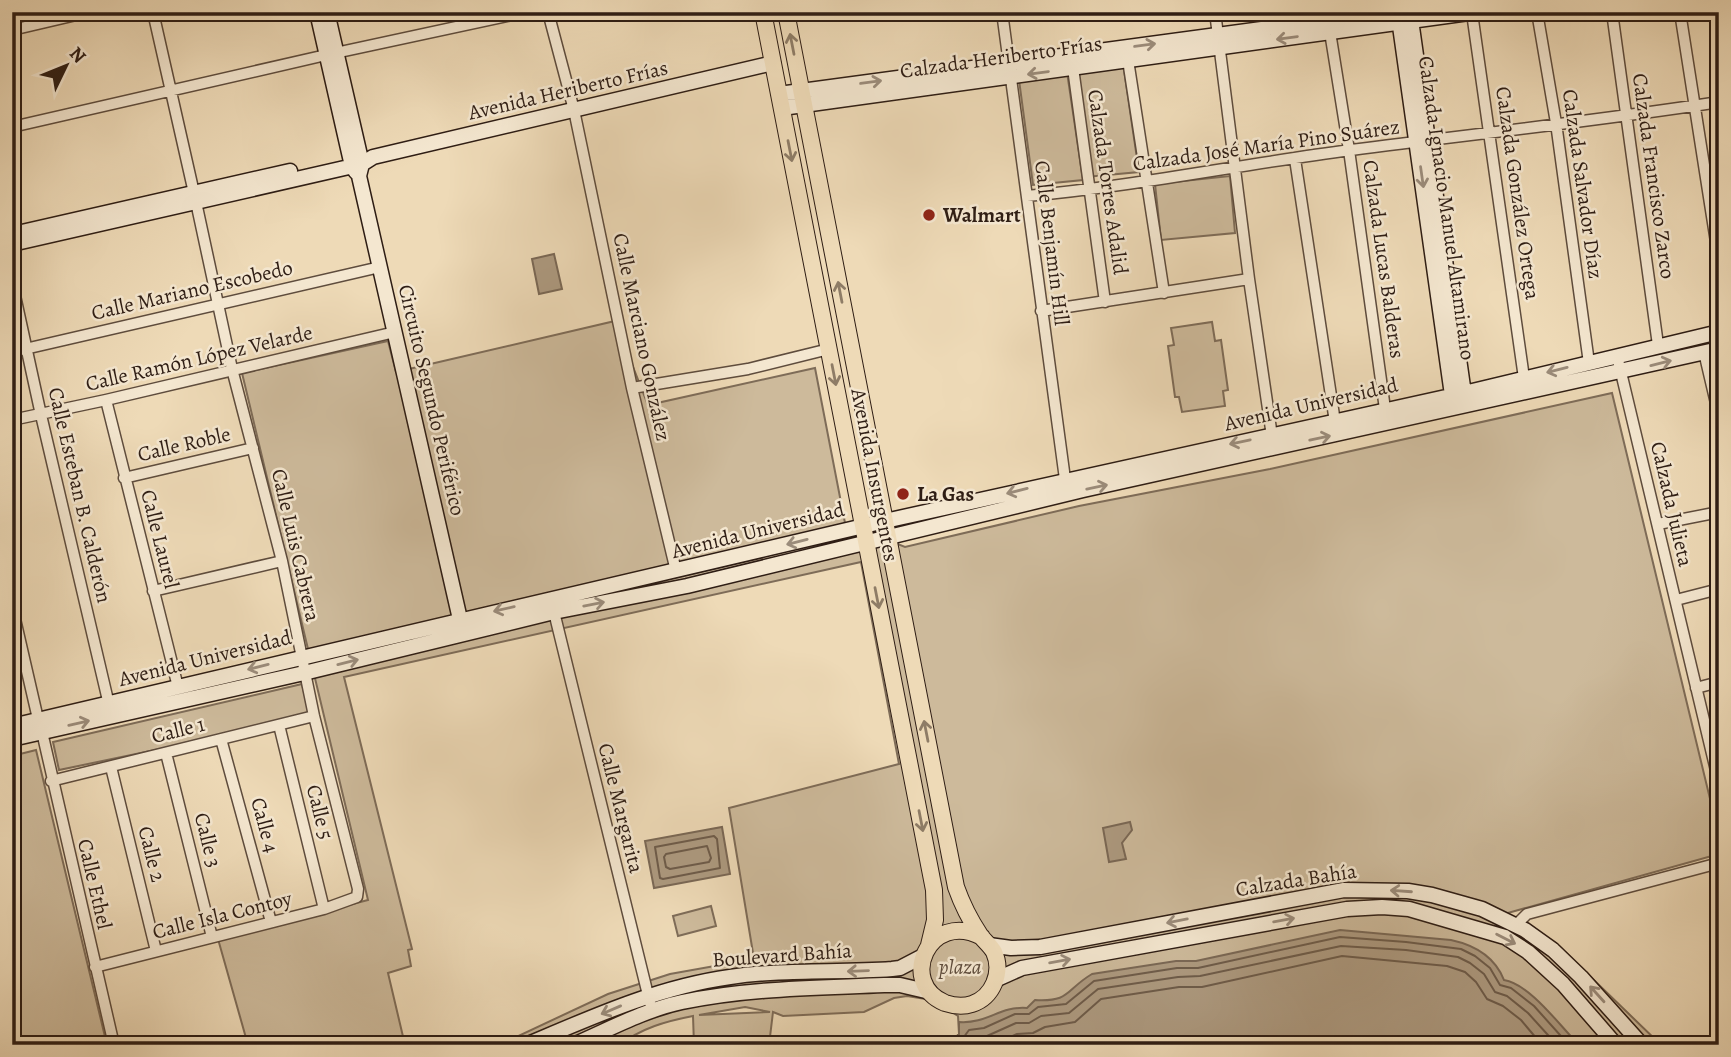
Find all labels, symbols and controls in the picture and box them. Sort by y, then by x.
street label: Calzada Heriberto Frías [898,29,1104,85]
north arrow [32,32,102,102]
one-way arrow [1277,32,1299,45]
one-way arrow [784,33,798,56]
one-way arrow [1133,38,1156,51]
text: N [63,41,92,69]
street label: Avenida Heriberto Frías [465,53,670,127]
street label: Calzada Ignacio Manuel Altamirano [1412,54,1482,362]
one-way arrow [1027,66,1050,79]
street label: Calzada Francisco Zarco [1626,71,1682,281]
one-way arrow [859,75,882,88]
street label: Calzada González Ortega [1489,85,1547,302]
street label: Calzada Salvador Díaz [1556,87,1610,281]
street label: Calzada Torres Adalid [1081,88,1135,277]
street label: Calzada José María Pino Suárez [1131,112,1401,178]
one-way arrow [784,139,798,162]
street label: Calzada Lucas Balderas [1356,158,1412,360]
street label: Calle Benjamín Hill [1028,159,1076,327]
one-way arrow [1415,165,1428,188]
place label: Walmart [942,201,1021,229]
marker: Walmart [921,207,937,223]
street label: Calle Marciano González [606,230,678,444]
street label: Calle Mariano Escobedo [89,253,295,327]
one-way arrow [833,281,846,304]
street label: Circuito Segundo Periférico [392,282,472,518]
street label: Calle Ramón López Velarde [83,318,315,398]
one-way arrow [1650,356,1672,369]
one-way arrow [828,363,841,386]
one-way arrow [1546,364,1569,378]
street label: Avenida Universidad [1220,370,1401,438]
street label: Calle Esteban B. Calderón [42,384,118,606]
street label: Avenida Insurgentes [844,385,906,564]
street label: Calle Roble [135,420,233,468]
one-way arrow [1308,431,1331,445]
one-way arrow [1229,436,1252,450]
street label: Calzada Julieta [1644,439,1700,569]
street label: Calle Luis Cabrera [265,466,327,624]
one-way arrow [1085,479,1108,493]
place label: La Gas [917,480,974,508]
one-way arrow [1007,485,1029,498]
marker: La Gas [895,486,911,502]
street label: Calle Laurel [134,487,186,591]
street label: Avenida Universidad [668,495,848,565]
one-way arrow [786,536,809,549]
one-way arrow [871,586,885,609]
one-way arrow [582,597,605,611]
one-way arrow [493,603,516,617]
street label: Avenida Universidad [115,623,295,693]
one-way arrow [336,655,359,668]
one-way arrow [247,661,270,674]
street label: Calle 1 [148,710,208,750]
one-way arrow [67,716,90,730]
one-way arrow [919,720,932,743]
street label: Calle Margarita [591,740,651,876]
street label: Calle 5 [300,782,340,842]
street label: Calle 4 [244,794,286,856]
one-way arrow [915,809,928,832]
street label: Calle 3 [188,810,228,870]
street label: Calle 2 [132,823,172,885]
street label: Calle Ethel [71,836,119,932]
street label: Calzada Bahía [1234,857,1359,903]
street label: Calle Isla Contoy [149,884,295,946]
one-way arrow [1390,884,1413,897]
one-way arrow [1272,913,1295,926]
one-way arrow [1166,915,1189,929]
one-way arrow [1495,932,1515,946]
street label: Boulevard Bahía [711,936,853,974]
park label: plaza [938,953,982,981]
one-way arrow [1048,954,1071,967]
one-way arrow [846,964,869,977]
one-way arrow [1588,986,1605,1003]
one-way arrow [600,1004,622,1017]

